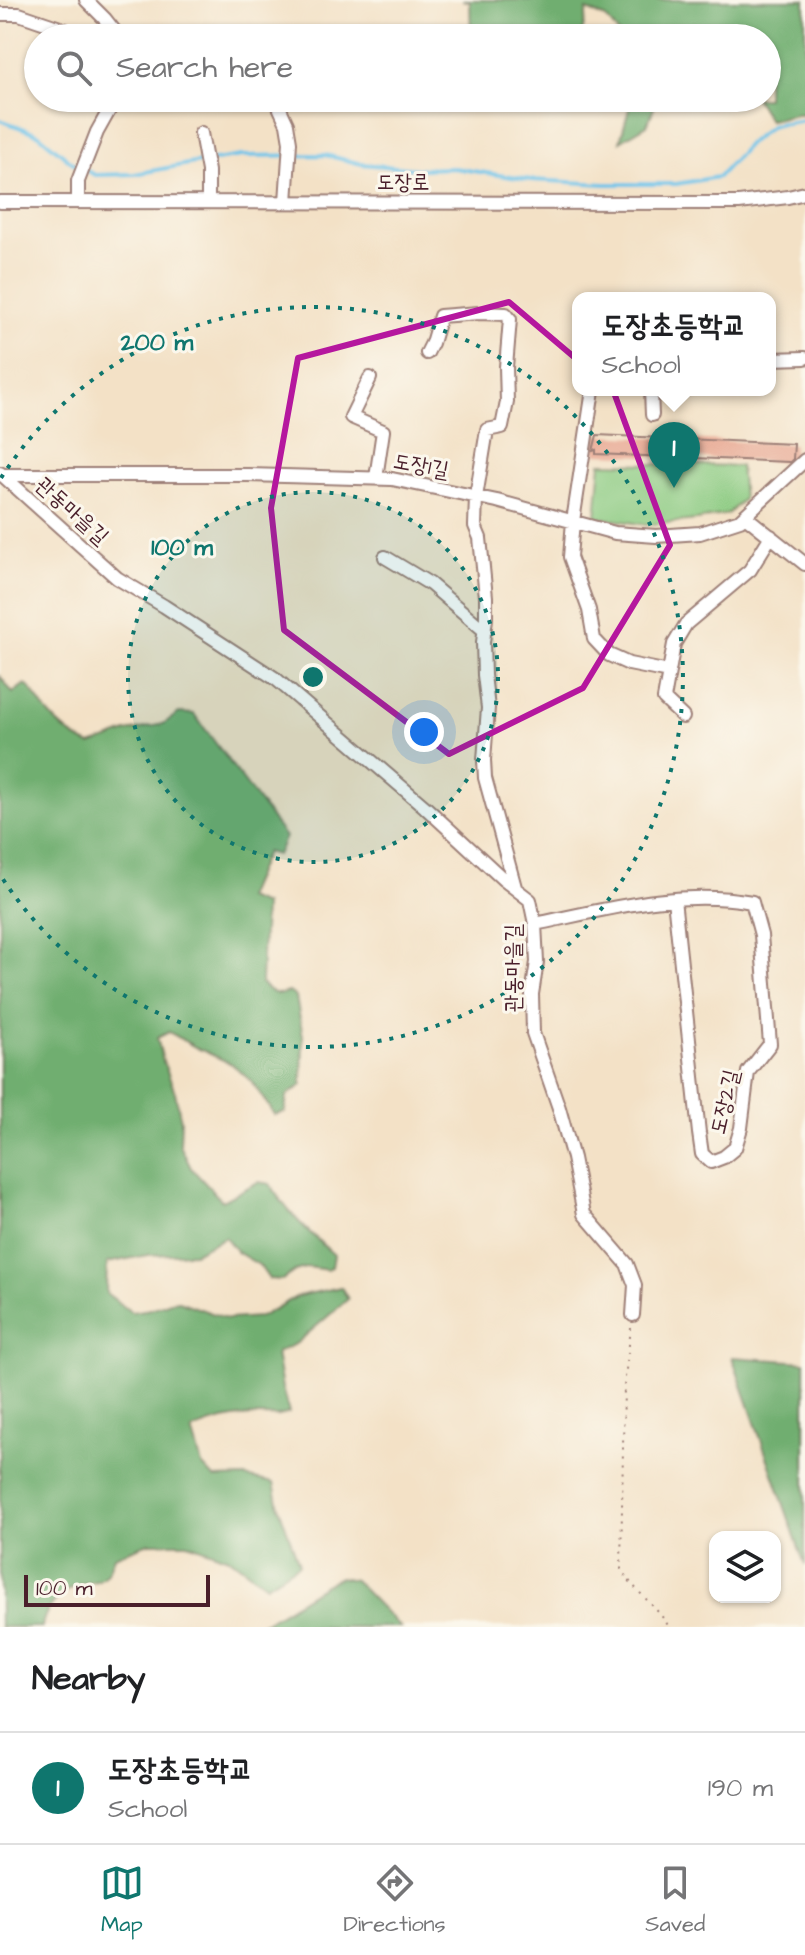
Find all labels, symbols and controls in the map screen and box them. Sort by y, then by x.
search box [24,24,781,112]
icon: search [52,46,96,90]
text: Search here [116,47,293,89]
street label: 도장로 [376,167,430,198]
popup [572,292,776,396]
text: 도장초등학교 [602,305,746,347]
text: 200 m [120,326,193,360]
text: School [602,347,681,383]
pin: 1 [648,422,700,488]
street label: 도장1길 [391,446,452,486]
street label: 관동마을길 [29,470,115,552]
text: 100 m [151,531,213,565]
centre of rings [299,663,327,691]
your location [404,712,444,752]
street label: 관동마을길 [498,923,529,1012]
street label: 도장2길 [703,1066,748,1137]
map controls [709,1531,781,1603]
button: layers [709,1531,781,1603]
scale bar [24,1571,210,1607]
text: 100 m [36,1573,93,1604]
text: Nearby [32,1655,146,1703]
text: 도장초등학교 [108,1749,253,1791]
text: 1 [56,1770,60,1806]
text: 190 m [708,1770,773,1806]
text: School [108,1791,187,1827]
tab: Map [100,1861,144,1940]
tab: Directions [343,1861,446,1940]
tab: Saved [645,1861,705,1940]

